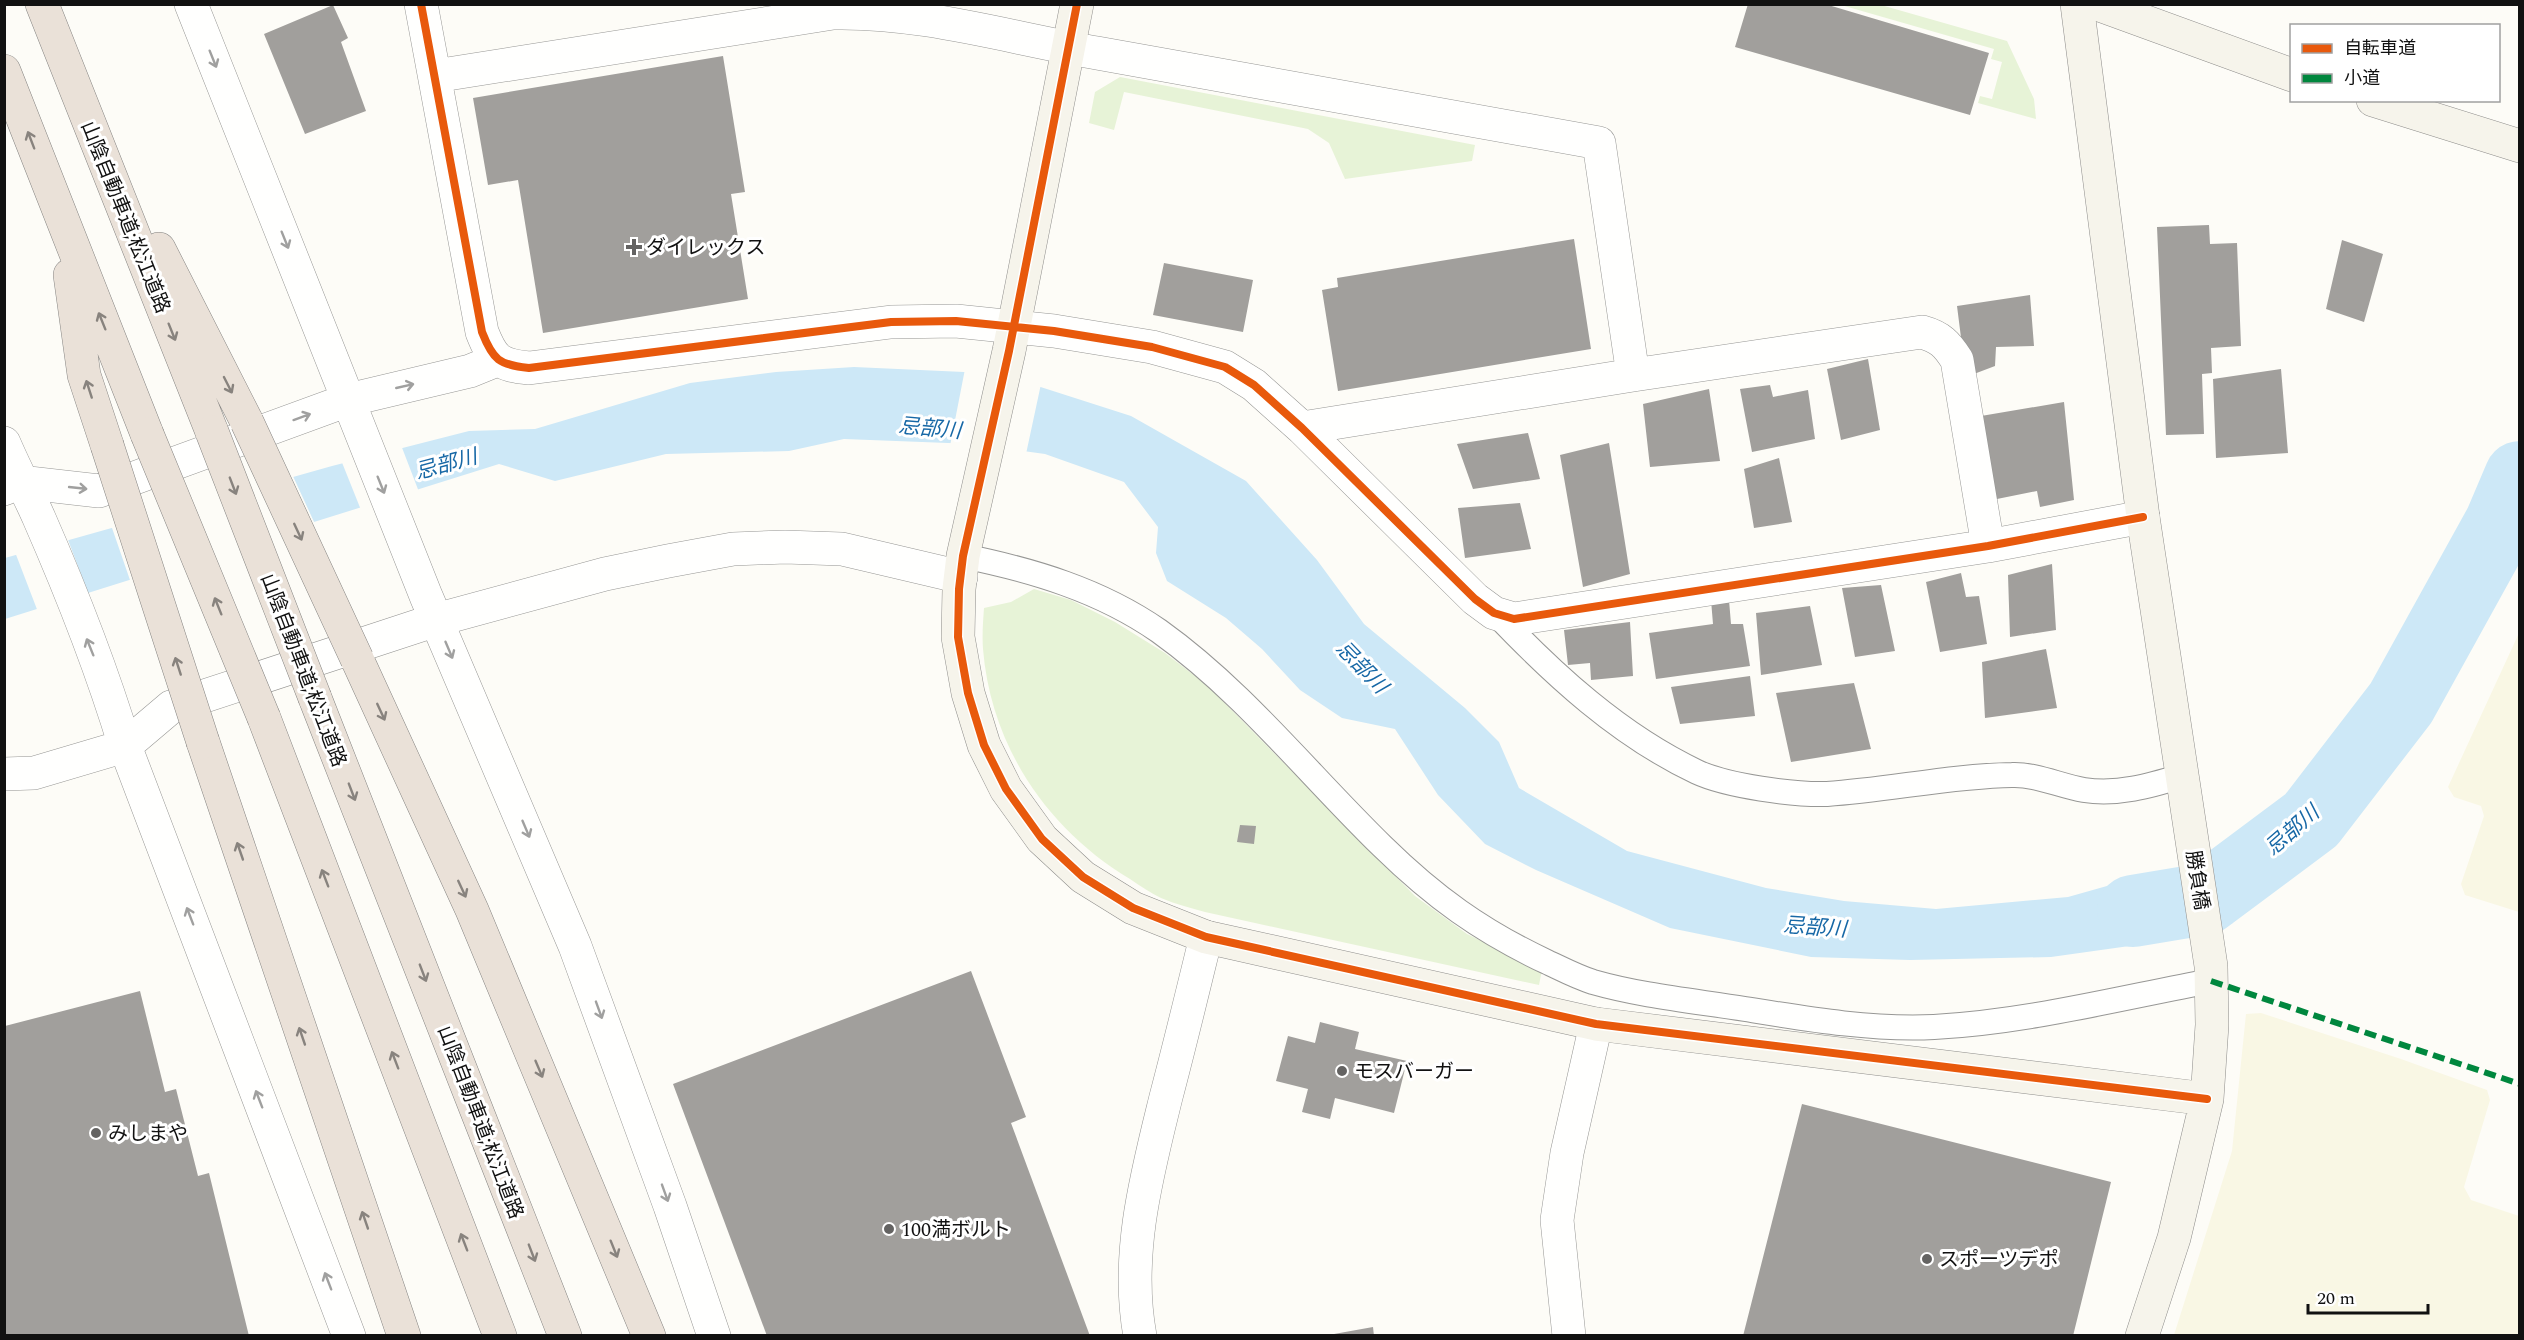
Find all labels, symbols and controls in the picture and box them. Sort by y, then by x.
legend [2290,24,2500,102]
text: 自転車道 [2344,35,2416,62]
one-way arrow [208,49,219,68]
text: 小道 [2344,65,2380,92]
street label: 山陰自動車道;松江道路 [73,117,177,318]
one-way arrow [24,131,35,150]
one-way arrow [280,230,291,249]
place label: ダイレックス [646,233,765,263]
marker: ダイレックス [627,240,641,254]
one-way arrow [96,313,107,331]
one-way arrow [167,322,178,341]
one-way arrow [223,376,235,394]
one-way arrow [83,380,94,399]
one-way arrow [394,380,414,391]
one-way arrow [292,410,311,421]
water label: 忌部川 [897,410,965,448]
water label: 忌部川 [412,441,483,489]
one-way arrow [228,476,239,495]
one-way arrow [376,476,387,494]
one-way arrow [68,483,88,494]
one-way arrow [292,522,304,540]
street label: 山陰自動車道;松江道路 [252,569,354,771]
one-way arrow [212,597,223,616]
water label: 忌部川 [1328,634,1396,703]
one-way arrow [84,638,95,657]
one-way arrow [444,640,455,659]
one-way arrow [172,657,183,676]
one-way arrow [377,703,388,721]
one-way arrow [347,782,358,800]
water label: 忌部川 [2258,797,2328,863]
one-way arrow [520,820,532,838]
one-way arrow [233,842,244,861]
street label: 勝負橋 [2178,848,2217,912]
one-way arrow [318,869,329,887]
one-way arrow [457,880,469,898]
one-way arrow [183,907,194,926]
water label: 忌部川 [1782,910,1849,946]
one-way arrow [418,964,429,982]
one-way arrow [594,1000,605,1019]
street label: 山陰自動車道;松江道路 [429,1021,531,1223]
one-way arrow [296,1027,307,1046]
one-way arrow [388,1051,399,1069]
place label: モスバーガー [1354,1057,1474,1087]
one-way arrow [534,1060,545,1078]
marker: モスバーガー [1335,1064,1349,1078]
one-way arrow [253,1090,264,1108]
place label: みしまや [108,1119,188,1149]
marker: みしまや [89,1126,103,1140]
one-way arrow [661,1183,672,1202]
one-way arrow [359,1211,370,1230]
place label: 100満ボルト [901,1215,1011,1245]
marker: 100満ボルト [882,1222,896,1236]
one-way arrow [458,1233,469,1251]
one-way arrow [609,1239,620,1258]
one-way arrow [528,1243,539,1261]
place label: スポーツデポ [1939,1245,2059,1275]
marker: スポーツデポ [1920,1252,1934,1266]
one-way arrow [322,1272,333,1291]
scale bar [2308,1277,2428,1315]
text: 20 m [2317,1285,2355,1312]

